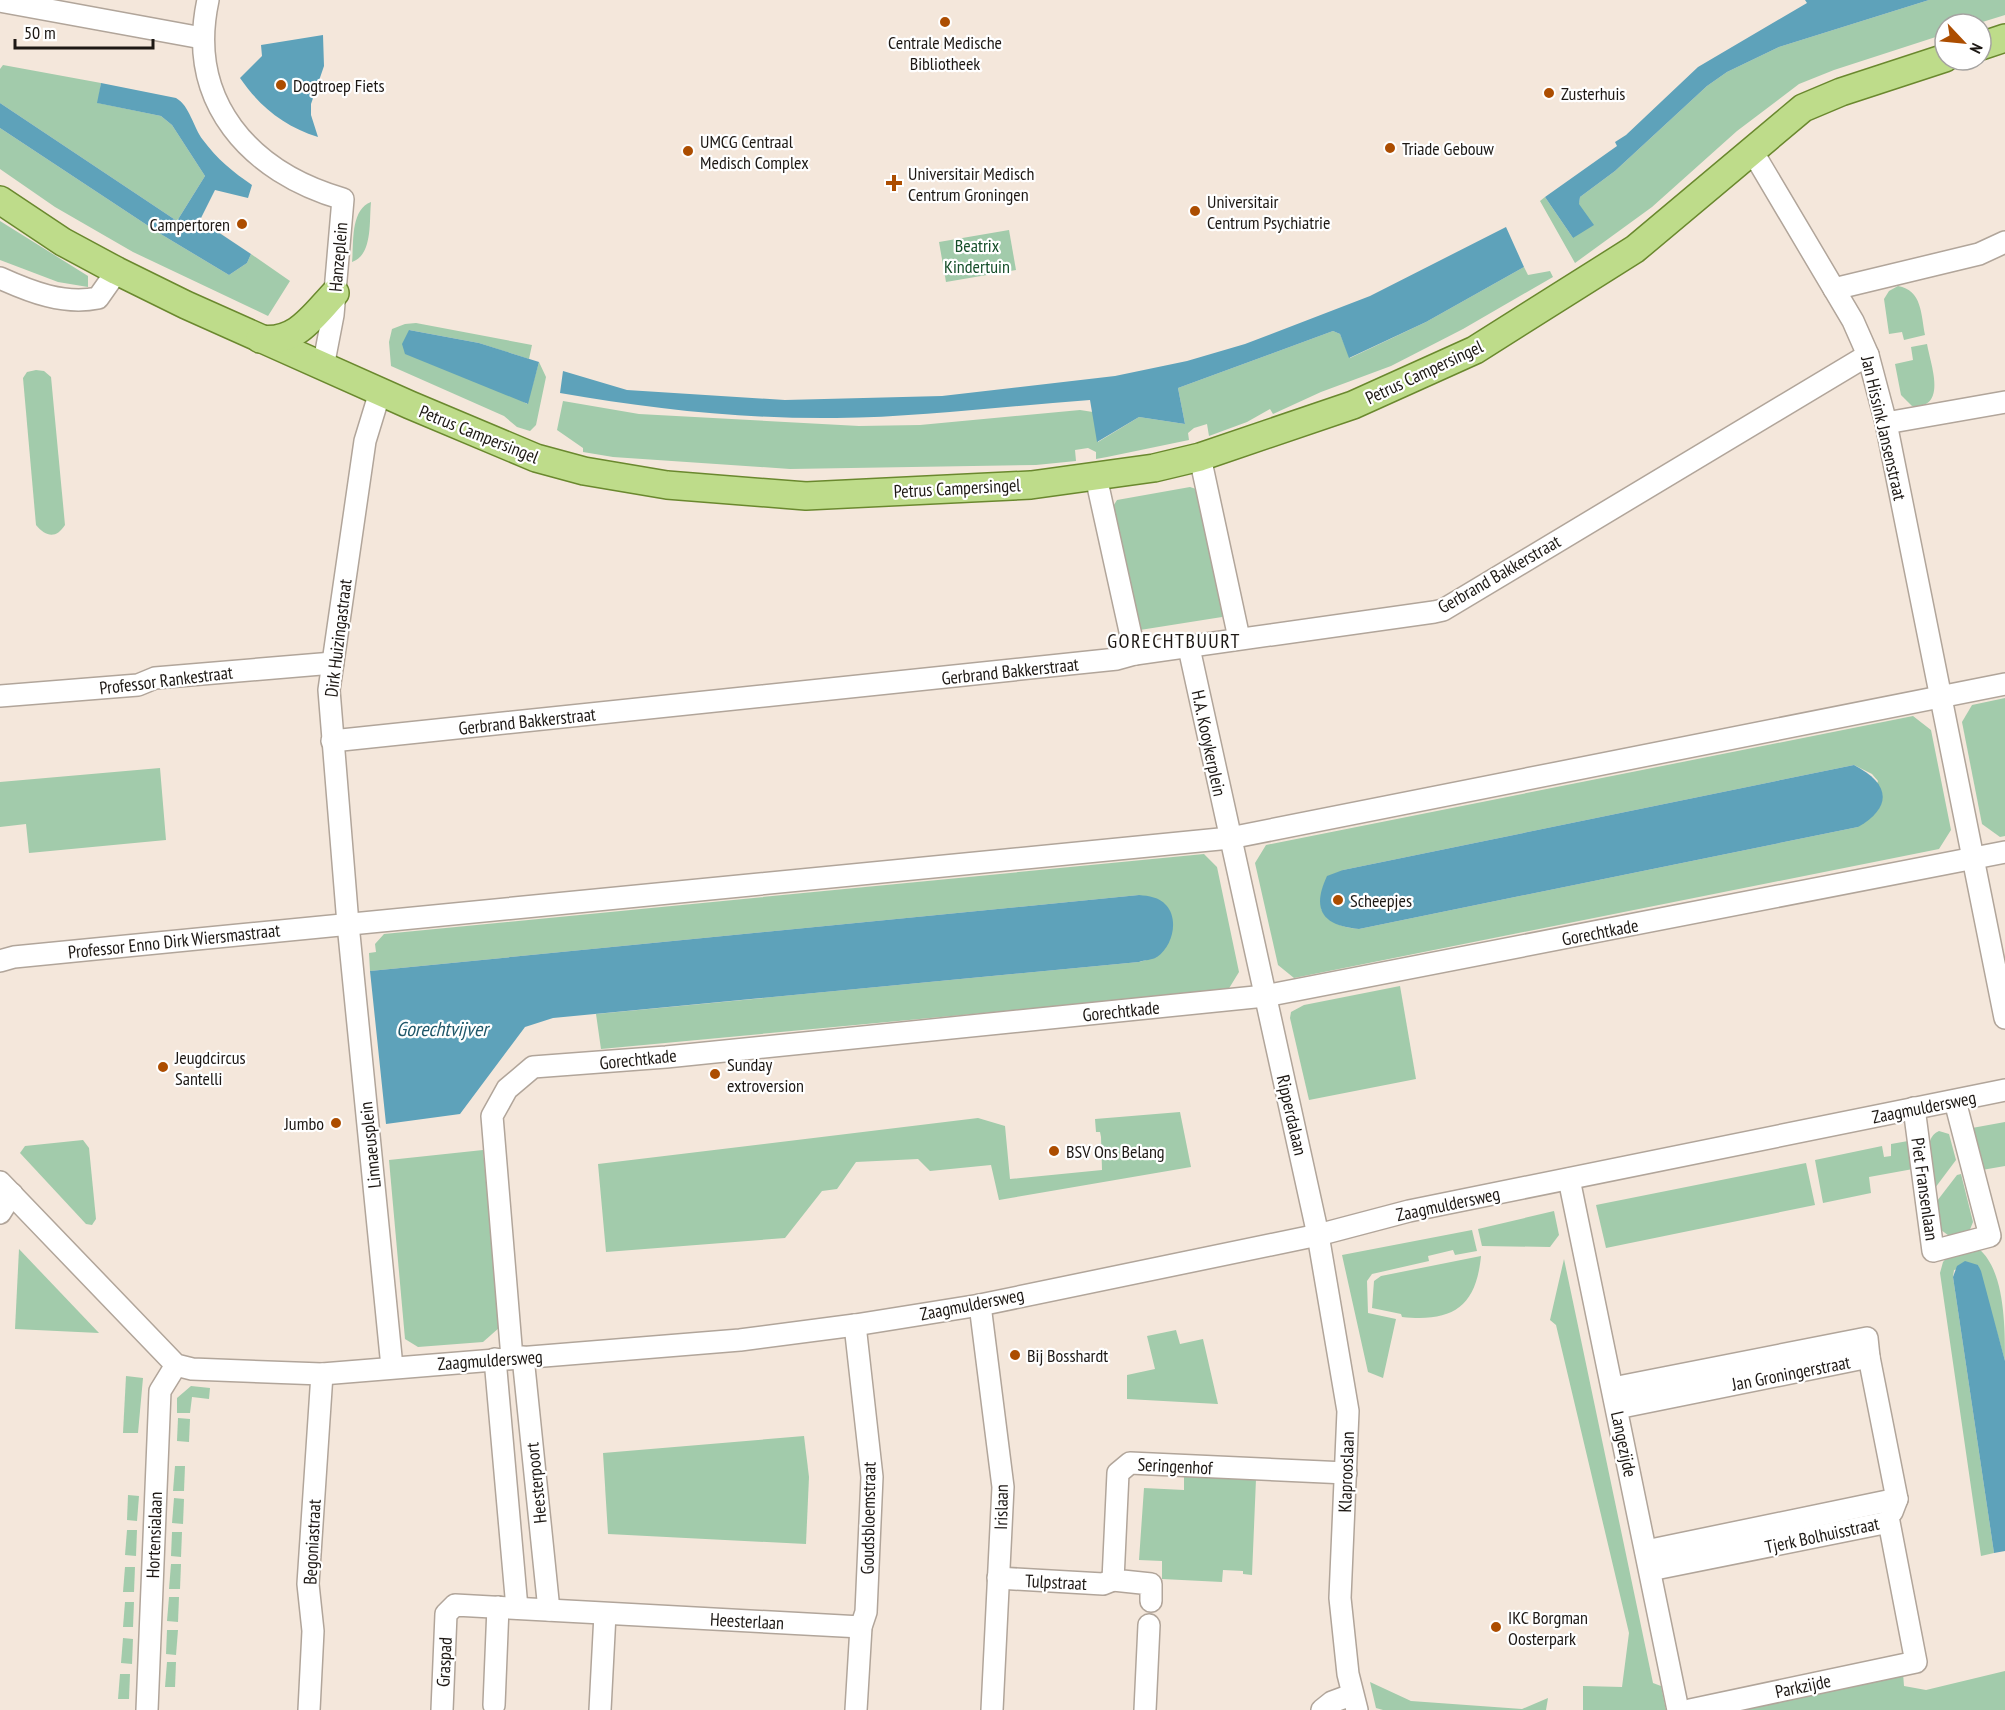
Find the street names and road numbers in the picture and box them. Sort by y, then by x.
street label: Hanzeplein [324,221,352,293]
street label: Petrus Campersingel [1362,334,1487,409]
street label: Jan Hissink Jansenstraat [1856,353,1912,502]
street label: Petrus Campersingel [416,400,543,469]
street label: Petrus Campersingel [893,473,1022,503]
street label: Gerbrand Bakkerstraat [1434,530,1564,618]
street label: Dirk Huizingastraat [319,578,357,698]
street label: Gerbrand Bakkerstraat [940,652,1080,690]
street label: Professor Rankestraat [98,660,234,700]
street label: H.A. Kooykerplein [1186,688,1232,798]
street label: Gerbrand Bakkerstraat [457,702,597,740]
street label: Gorechtkade [1560,913,1640,951]
street label: Professor Enno Dirk Wiersmastraat [67,918,281,964]
street label: Gorechtkade [1081,996,1161,1026]
street label: Gorechtkade [598,1044,678,1074]
street label: Ripperdalaan [1272,1072,1312,1158]
street label: Zaagmuldersweg [1870,1086,1978,1128]
street label: Linnaeusplein [354,1101,386,1189]
street label: Piet Fransenlaan [1906,1136,1944,1242]
street label: Zaagmuldersweg [1394,1182,1502,1226]
street label: Zaagmuldersweg [918,1283,1026,1325]
street label: Zaagmuldersweg [437,1345,543,1375]
street label: Jan Groningerstraat [1729,1350,1852,1396]
street label: Langezijde [1606,1409,1642,1479]
street label: Klaprooslaan [1333,1431,1359,1513]
street label: Heesterpoort [520,1441,552,1525]
street label: Seringenhof [1137,1453,1214,1480]
street label: Goudsbloemstraat [856,1461,880,1574]
street label: Irislaan [989,1484,1013,1530]
street label: Hortensialaan [141,1491,167,1579]
street label: Begoniastraat [298,1499,326,1585]
street label: Tjerk Bolhuisstraat [1763,1512,1881,1558]
street label: Tulpstraat [1025,1569,1087,1595]
street label: Heesterlaan [709,1608,785,1634]
street label: Graspad [431,1636,457,1688]
street label: Parkzijde [1773,1669,1833,1703]

